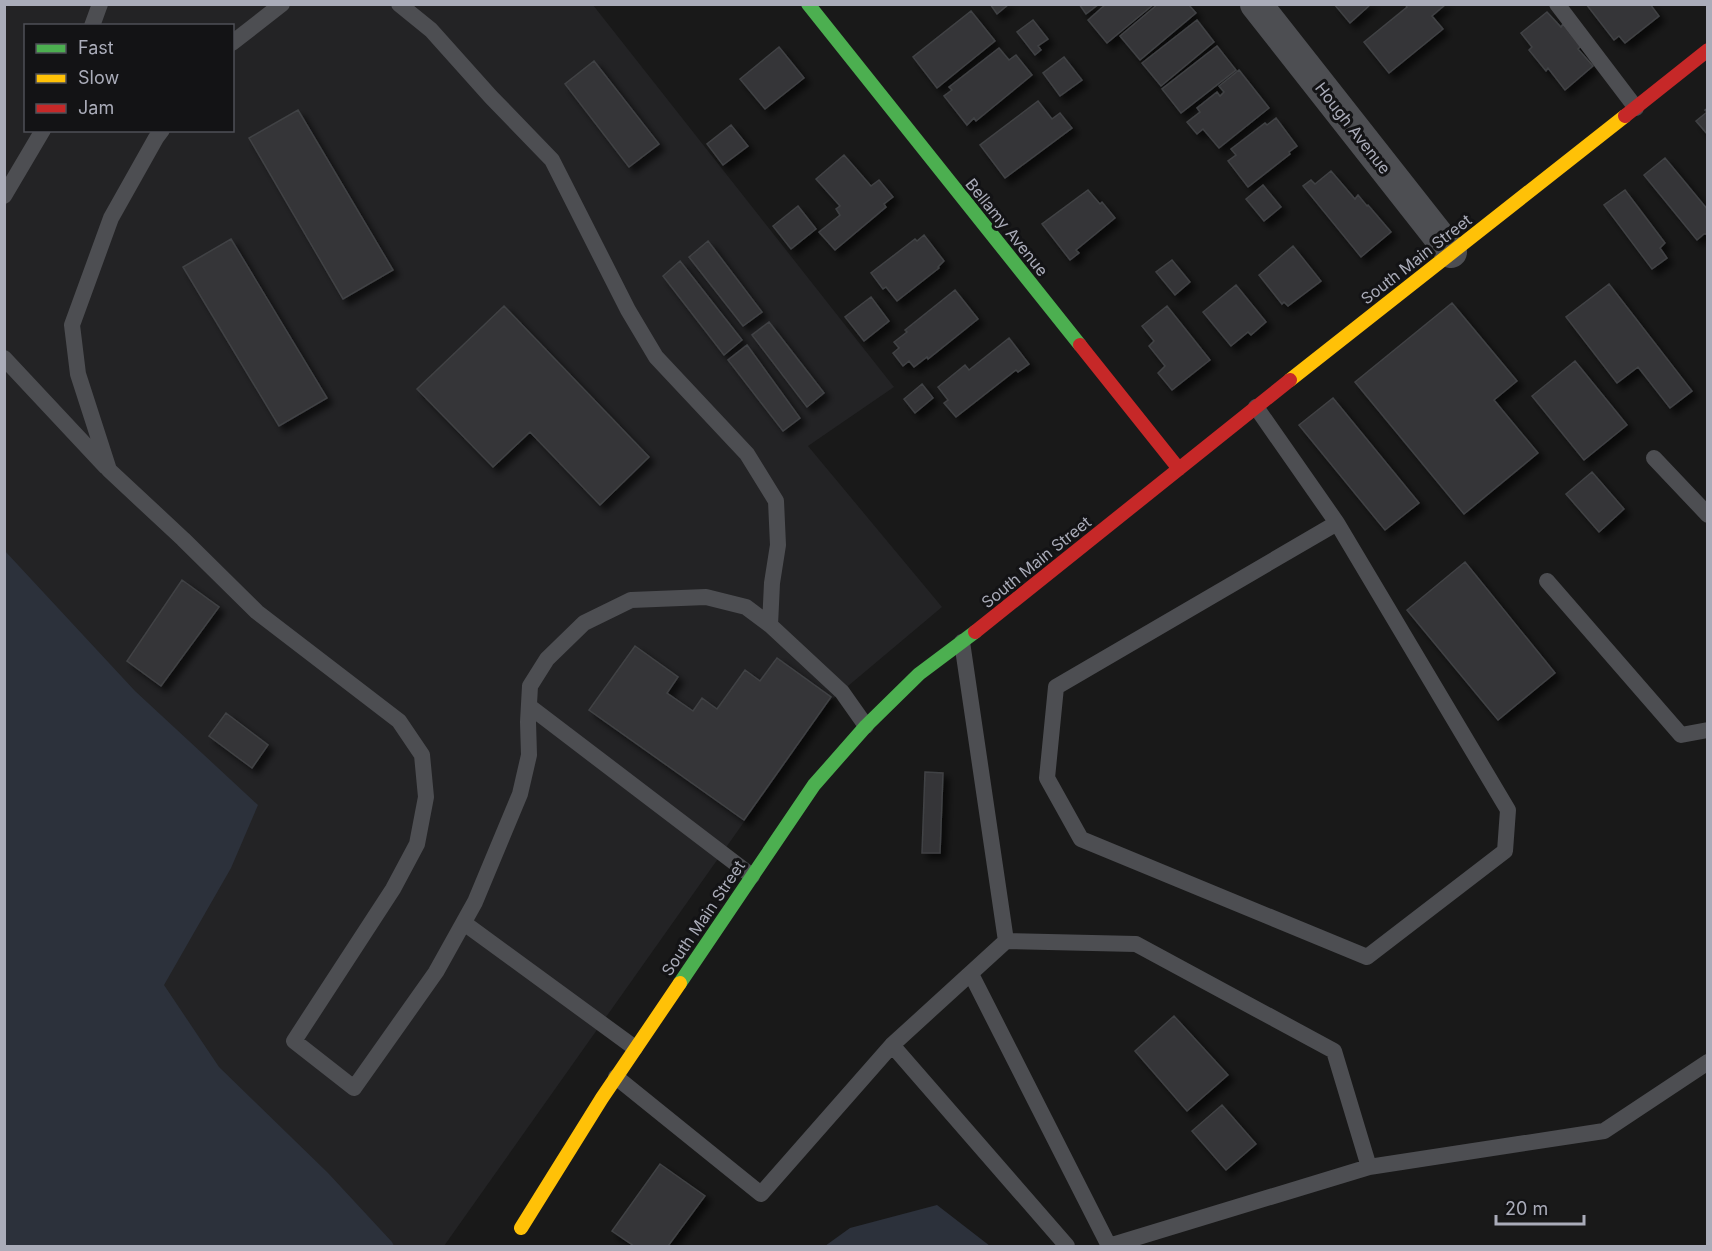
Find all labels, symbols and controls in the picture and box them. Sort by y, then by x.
legend [24,24,234,132]
text: Fast [78,37,114,58]
text: Slow [78,67,119,88]
street label: Hough Avenue [1311,78,1395,178]
text: Jam [78,97,114,118]
street label: Bellamy Avenue [961,174,1053,280]
street label: South Main Street [1357,210,1475,308]
street label: South Main Street [977,512,1095,612]
street label: South Main Street [657,856,749,980]
scale bar [1496,1188,1584,1226]
text: 20 m [1505,1198,1548,1219]

